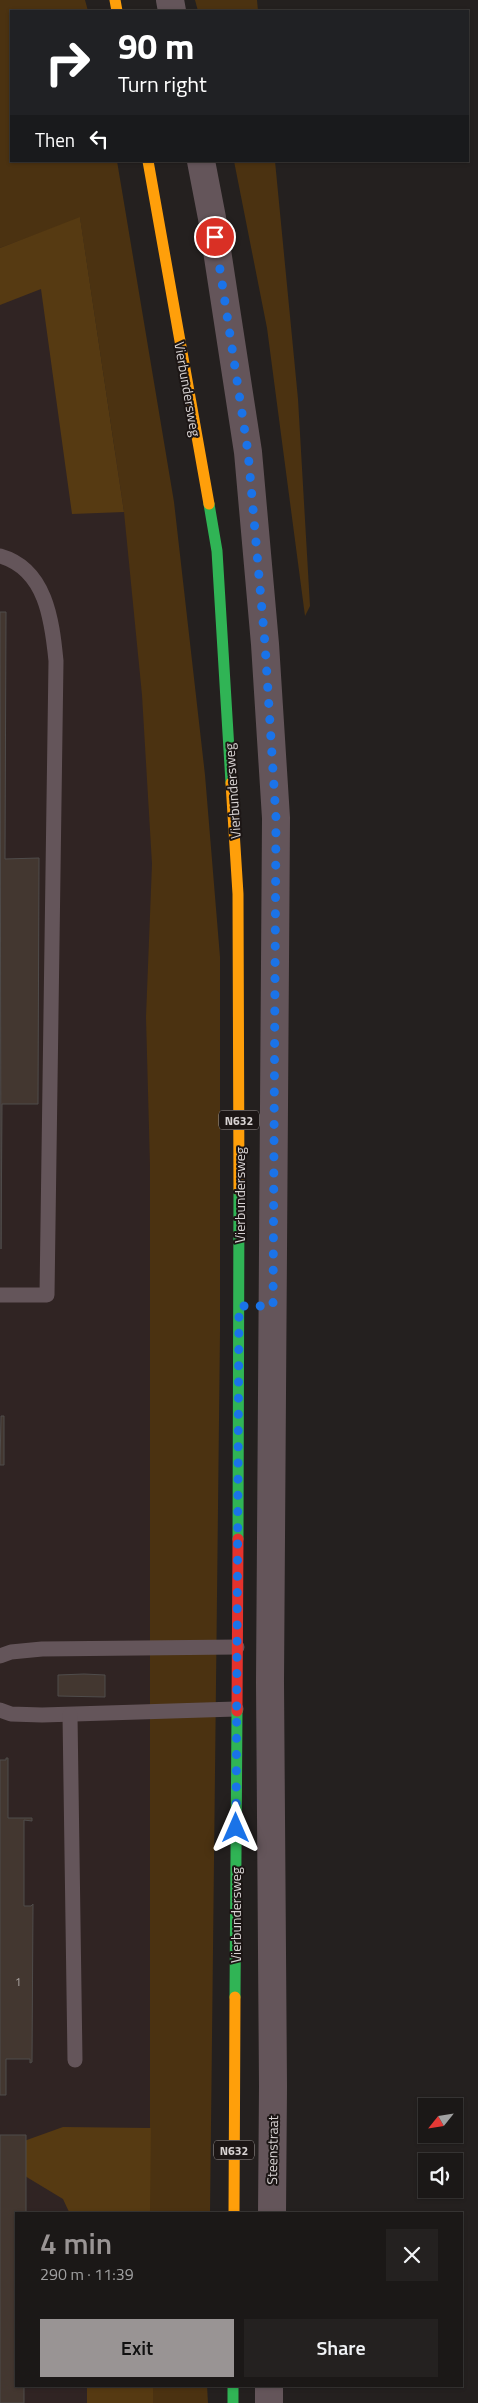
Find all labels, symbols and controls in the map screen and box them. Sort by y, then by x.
text: 90 m [118,19,194,73]
icon: right [35,30,100,95]
text: Turn right [118,67,207,101]
text: Then [35,125,75,154]
icon: left [85,125,113,153]
pin [194,216,236,258]
icon: arrive [201,223,229,251]
street label: Vierbundersweg [169,340,207,438]
street label: Vierbundersweg [218,742,246,840]
road number: N632 [219,1110,259,1130]
street label: Vierbundersweg [229,1147,250,1243]
position arrow [209,1801,261,1853]
street label: Vierbundersweg [225,1867,246,1963]
house number: 1 [15,1974,21,1990]
north arrow [418,2098,462,2142]
map controls [418,2098,463,2198]
street label: Steenstraat [261,2115,283,2185]
road number: N632 [214,2140,254,2160]
button: sound [418,2153,463,2198]
text: 4 min [40,2220,112,2266]
button: close [386,2229,438,2281]
text: 290 m · 11:39 [40,2262,134,2286]
button: Exit [40,2319,234,2377]
button: Share [244,2319,438,2377]

